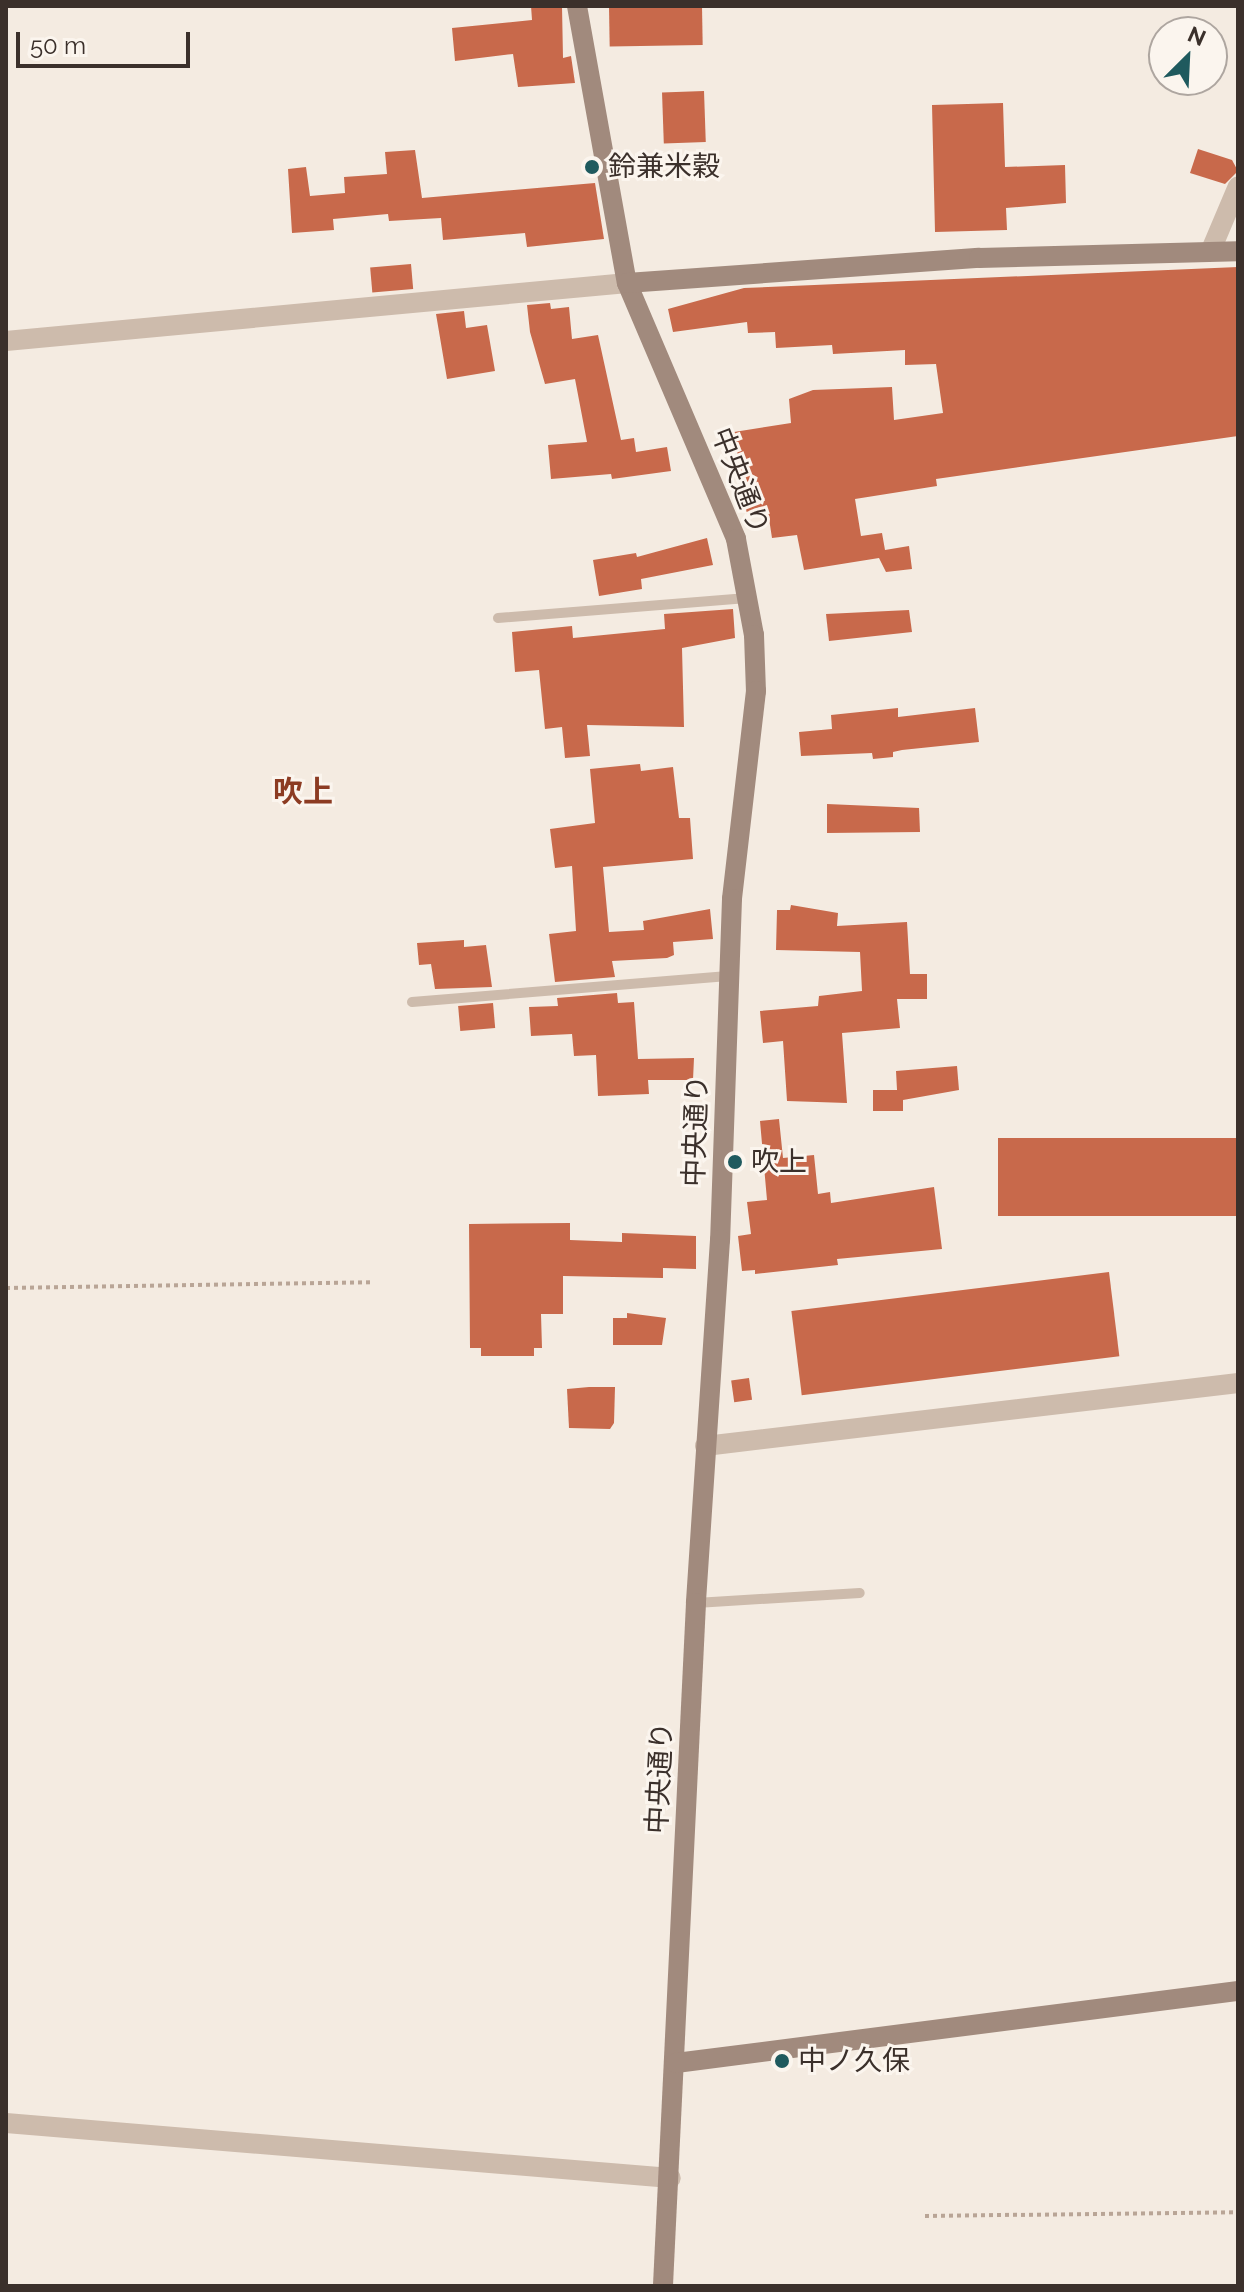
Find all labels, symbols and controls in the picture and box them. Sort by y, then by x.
scale bar [20,16,194,66]
north arrow [1148,16,1228,96]
text: N [1184,21,1210,51]
text: 50 m [30,31,86,60]
place label: 鈴兼米穀 [608,150,720,184]
marker: 鈴兼米穀 [583,158,601,176]
street label: 中央通り [704,423,776,539]
district label: 吹上 [273,774,333,810]
street label: 中央通り [677,1074,715,1188]
place label: 吹上 [751,1145,807,1179]
marker: 吹上 [726,1153,744,1171]
street label: 中央通り [640,1721,680,1835]
place label: 中ノ久保 [798,2044,910,2078]
marker: 中ノ久保 [773,2052,791,2070]

